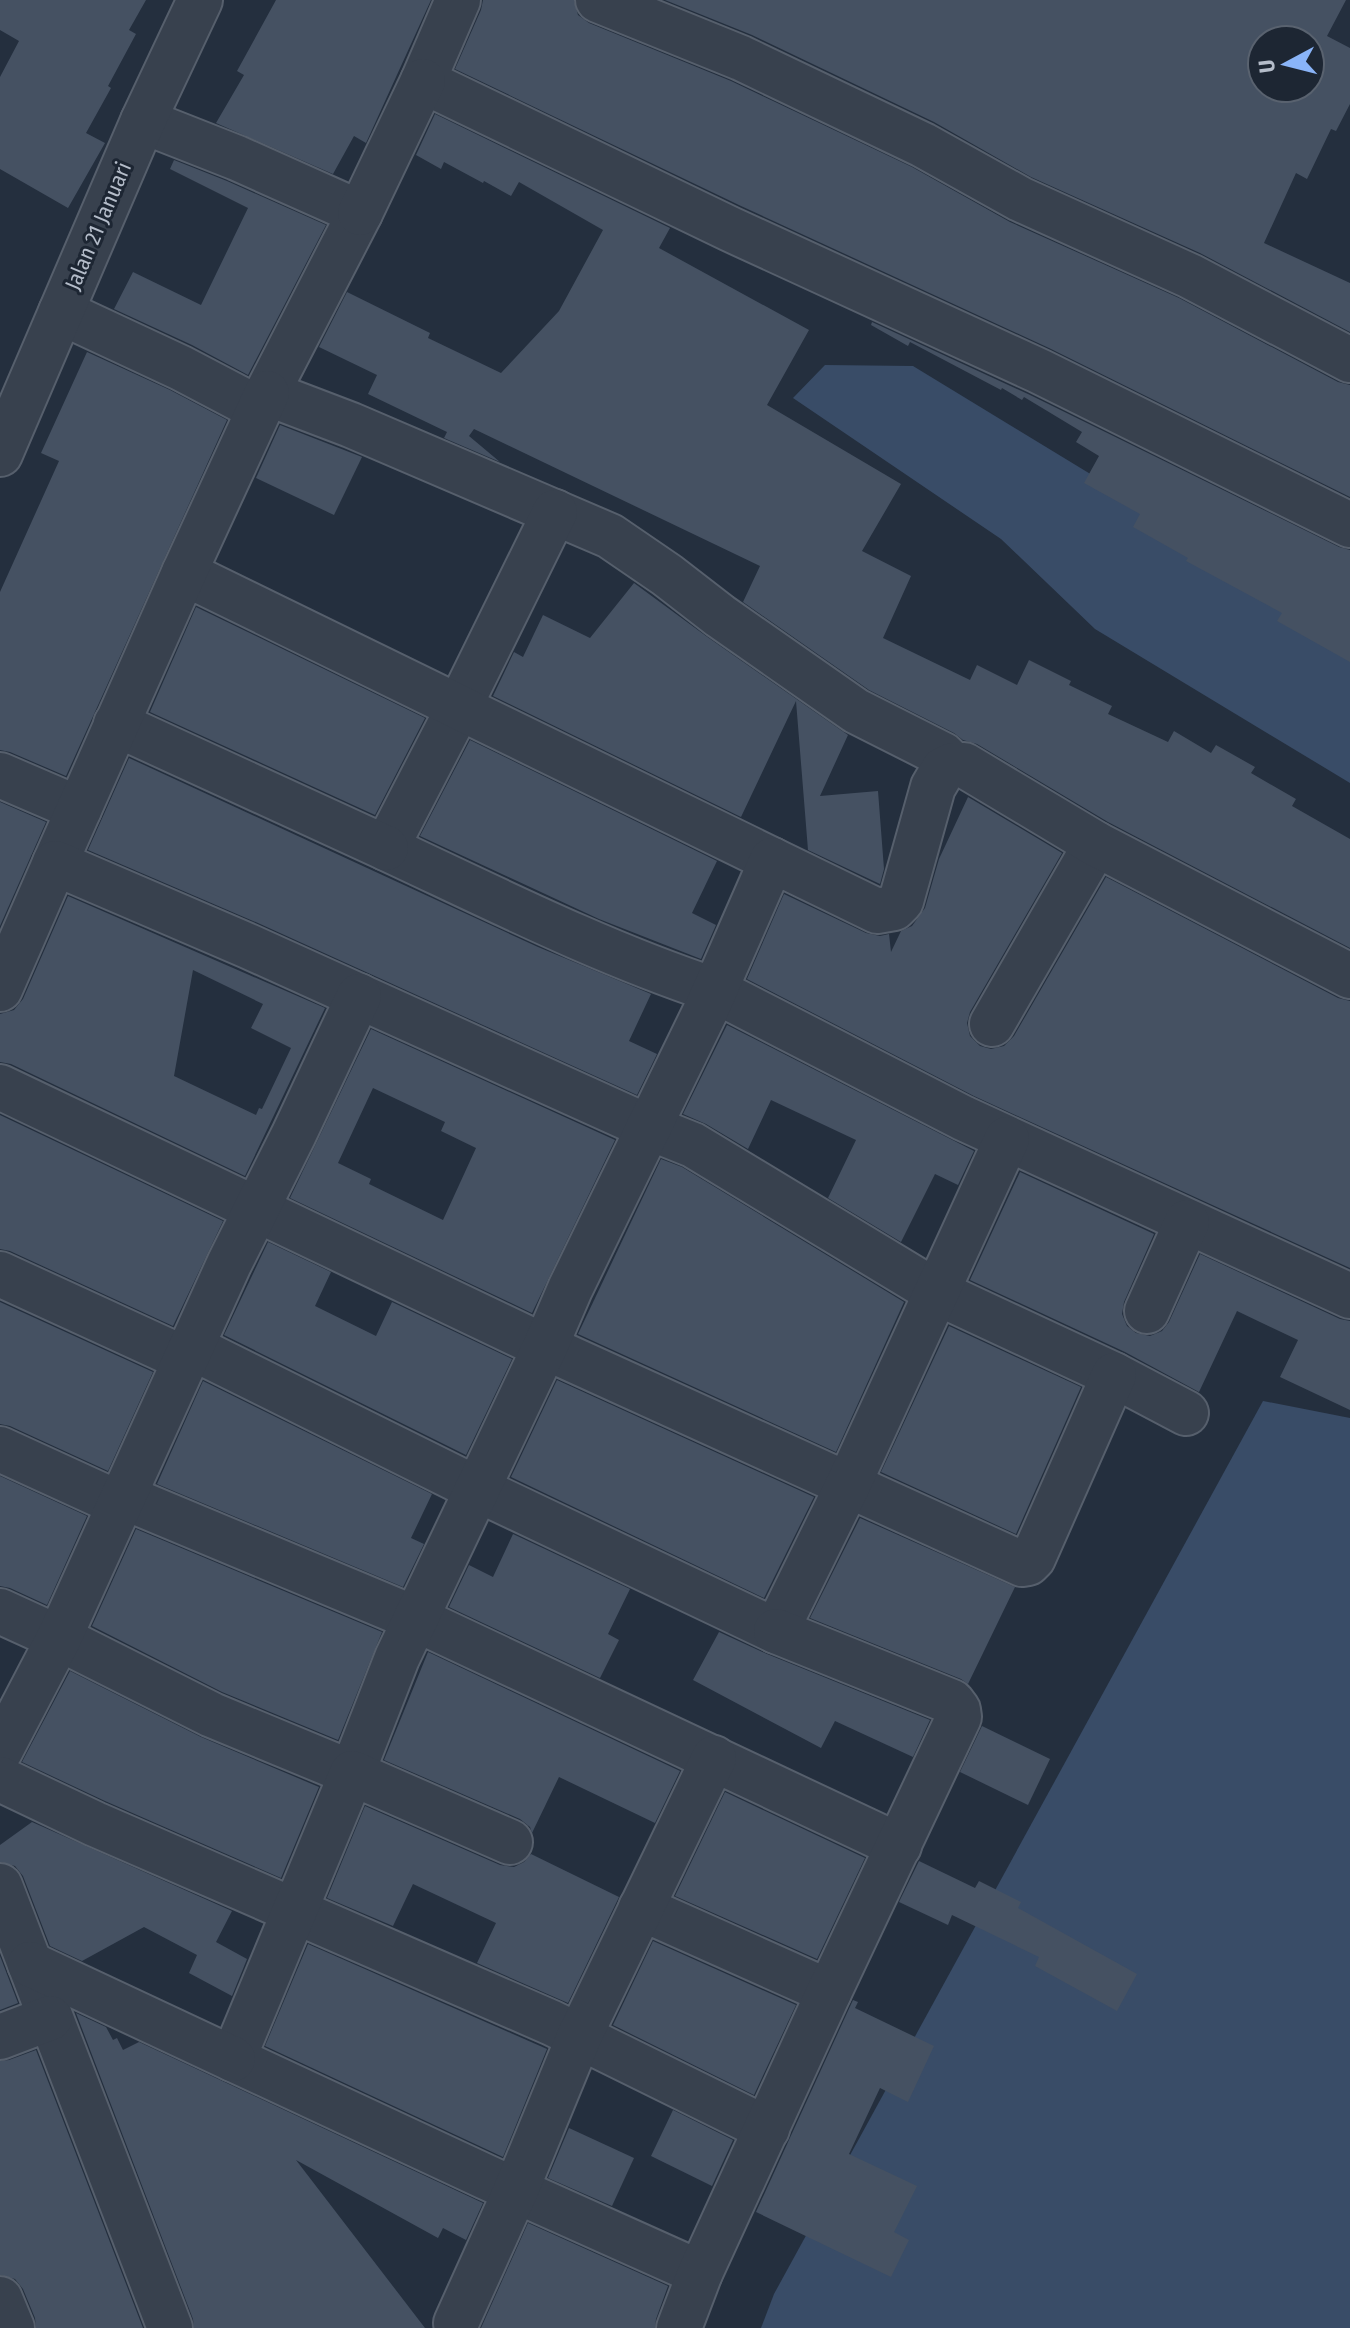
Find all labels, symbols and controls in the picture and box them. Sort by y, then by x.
north arrow [1246,24,1326,104]
text: U [1252,58,1281,74]
street label: Jalan 21 Januari [59,158,137,294]

